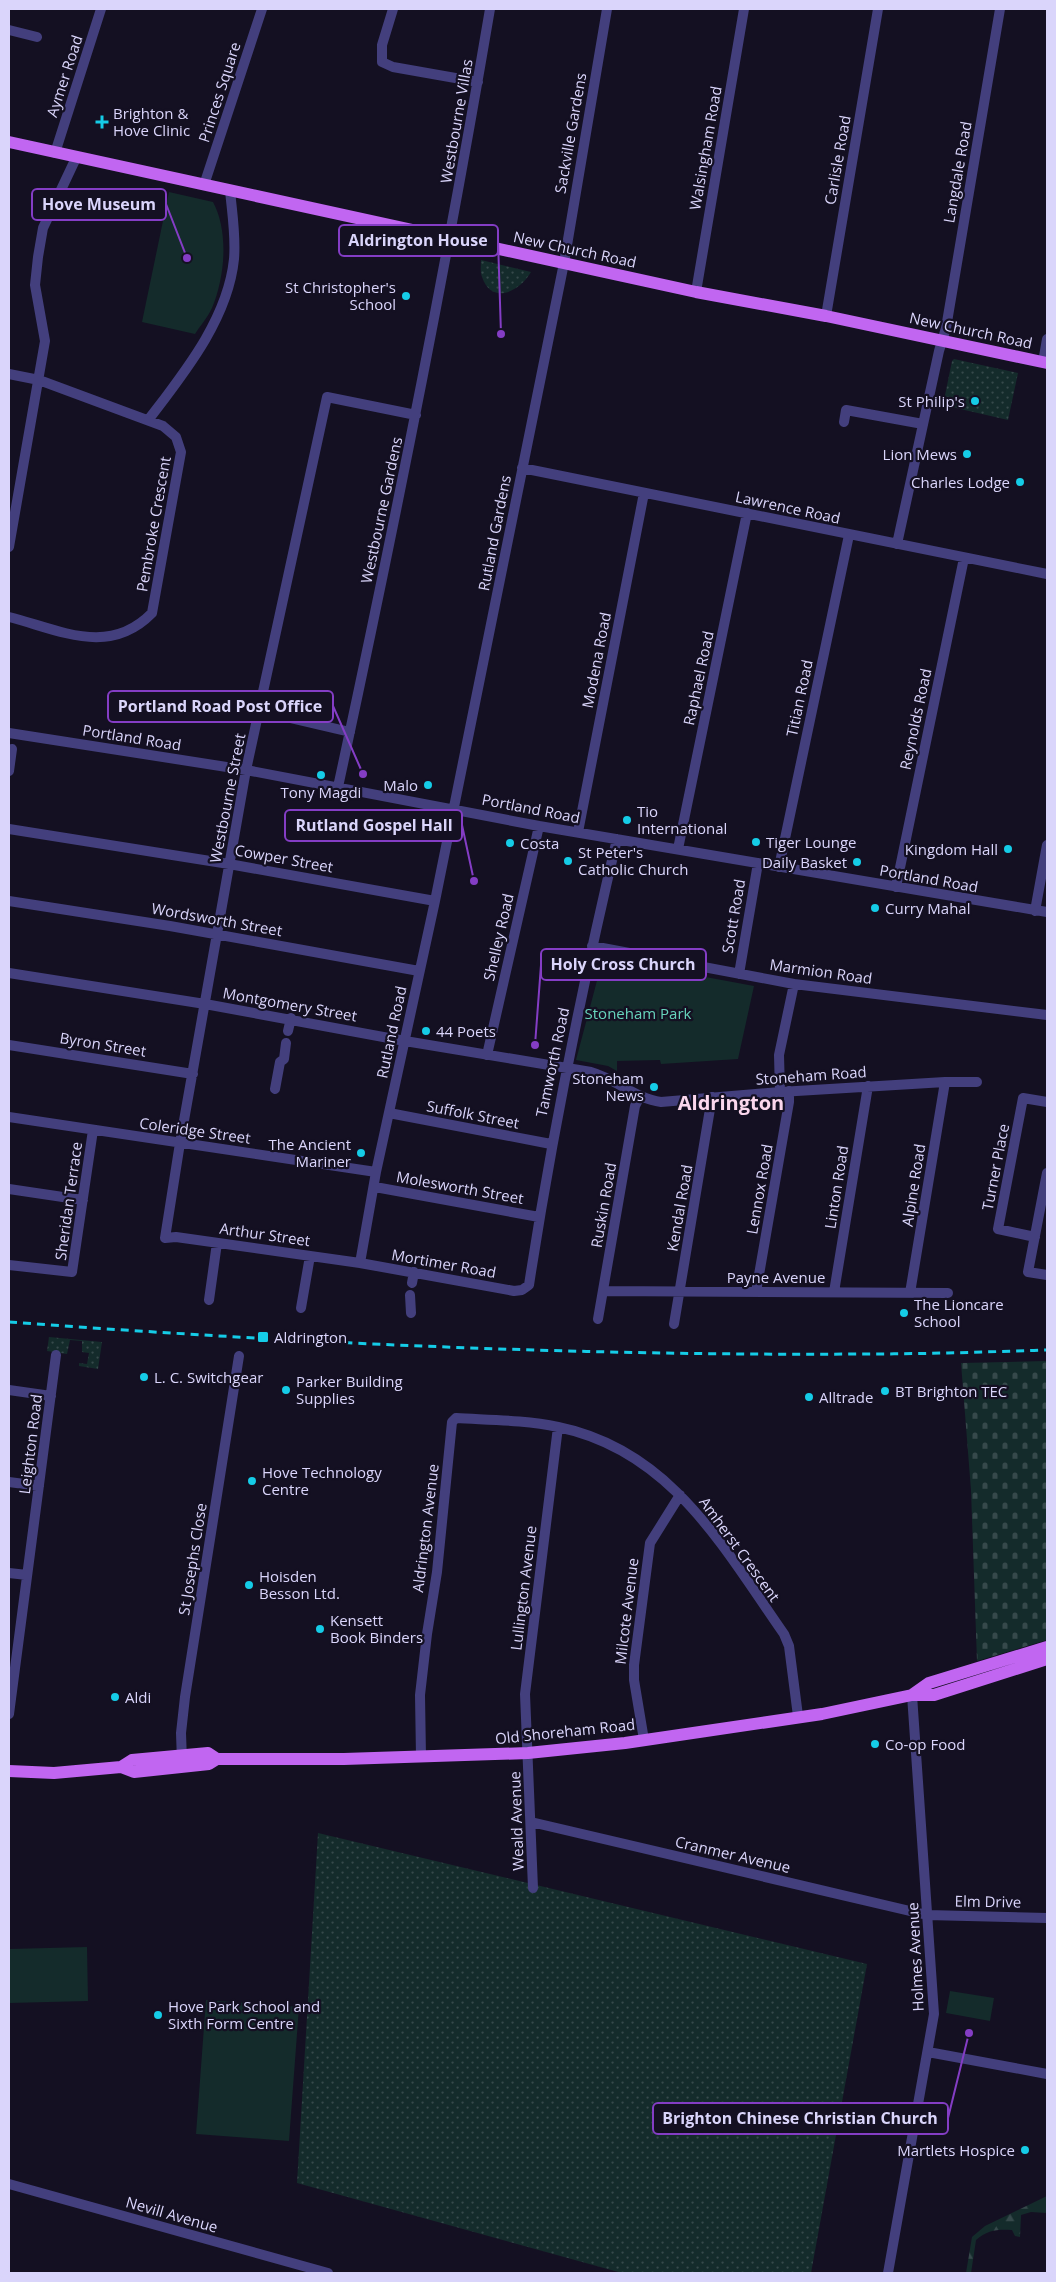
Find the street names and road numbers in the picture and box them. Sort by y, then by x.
street label: Aymer Road [41,32,87,120]
street label: Princes Square [193,39,245,145]
street label: Westbourne Villas [435,57,477,185]
street label: Sackville Gardens [550,71,590,195]
street label: Walsingham Road [684,85,726,211]
street label: Carlisle Road [819,114,855,206]
street label: Langdale Road [938,120,976,224]
street label: New Church Road [512,226,638,272]
street label: New Church Road [908,307,1034,353]
street label: Westbourne Gardens [356,435,406,585]
street label: Pembroke Crescent [131,455,175,593]
street label: Rutland Gardens [473,473,515,593]
street label: Lawrence Road [734,486,842,528]
street label: Modena Road [577,610,615,710]
street label: Raphael Road [678,629,718,727]
street label: Titian Road [781,658,817,738]
street label: Reynolds Road [894,666,936,772]
street label: Portland Road [81,719,183,755]
street label: Westbourne Street [205,731,249,865]
street label: Portland Road [480,789,582,827]
street label: Cowper Street [233,840,335,876]
street label: Portland Road [878,859,980,897]
street label: Scott Road [717,877,749,955]
street label: Shelley Road [478,891,518,983]
street label: Wordsworth Street [150,898,284,940]
street label: Marmion Road [768,954,874,988]
street label: Montgomery Street [221,982,359,1026]
street label: Rutland Road [371,984,411,1080]
street label: Tamworth Road [531,1005,573,1119]
street label: Byron Street [58,1027,148,1061]
street label: Stoneham Road [755,1061,867,1089]
street label: Suffolk Street [425,1095,521,1133]
street label: Coleridge Street [138,1112,252,1148]
street label: Turner Place [977,1122,1013,1212]
street label: Sheridan Terrace [50,1141,86,1261]
street label: Lennox Road [741,1142,777,1236]
street label: Alpine Road [897,1142,929,1228]
street label: Linton Road [820,1144,852,1230]
street label: Ruskin Road [586,1161,620,1249]
street label: Kendal Road [662,1163,696,1253]
street label: Molesworth Street [395,1166,525,1208]
street label: Arthur Street [218,1218,312,1250]
street label: Mortimer Road [390,1244,498,1282]
street label: Payne Avenue [727,1267,825,1287]
street label: Leighton Road [14,1393,46,1495]
street label: Aldrington Avenue [407,1463,443,1593]
street label: Amherst Crescent [695,1493,785,1605]
street label: St Josephs Close [173,1501,211,1617]
street label: Lullington Avenue [505,1525,541,1651]
street label: Milcote Avenue [610,1557,642,1665]
street label: Old Shoreham Road [494,1714,636,1748]
street label: Weald Avenue [504,1771,528,1871]
street label: Cranmer Avenue [673,1831,793,1877]
street label: Elm Drive [955,1890,1021,1912]
street label: Holmes Avenue [902,1902,928,2012]
street label: Nevill Avenue [124,2191,220,2237]

